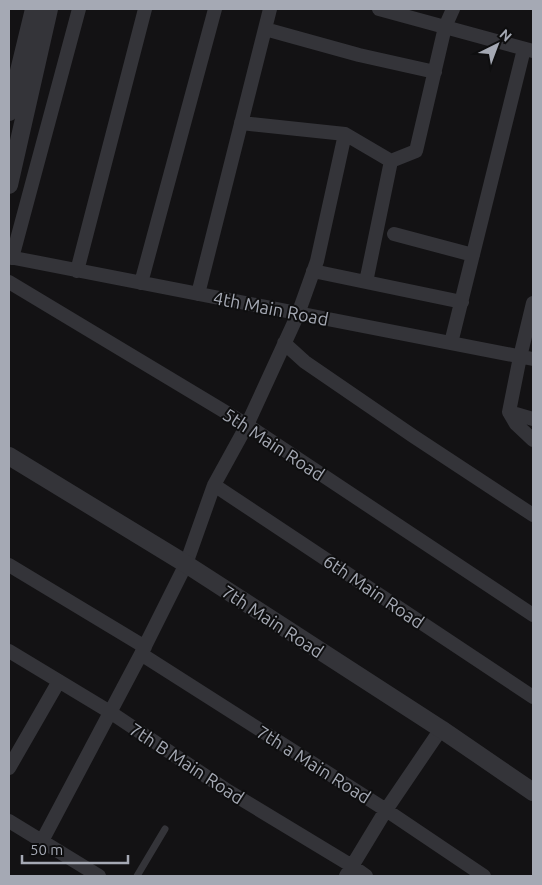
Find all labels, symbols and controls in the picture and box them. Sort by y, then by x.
north arrow [472,20,522,70]
text: N [496,26,515,45]
street label: 4th Main Road [212,287,330,329]
street label: 5th Main Road [220,404,328,484]
street label: 6th Main Road [320,550,428,632]
street label: 7th Main Road [219,581,327,661]
street label: 7th B Main Road [126,719,248,807]
street label: 7th a Main Road [254,721,374,807]
scale bar [22,832,129,864]
text: 50 m [30,841,63,858]

